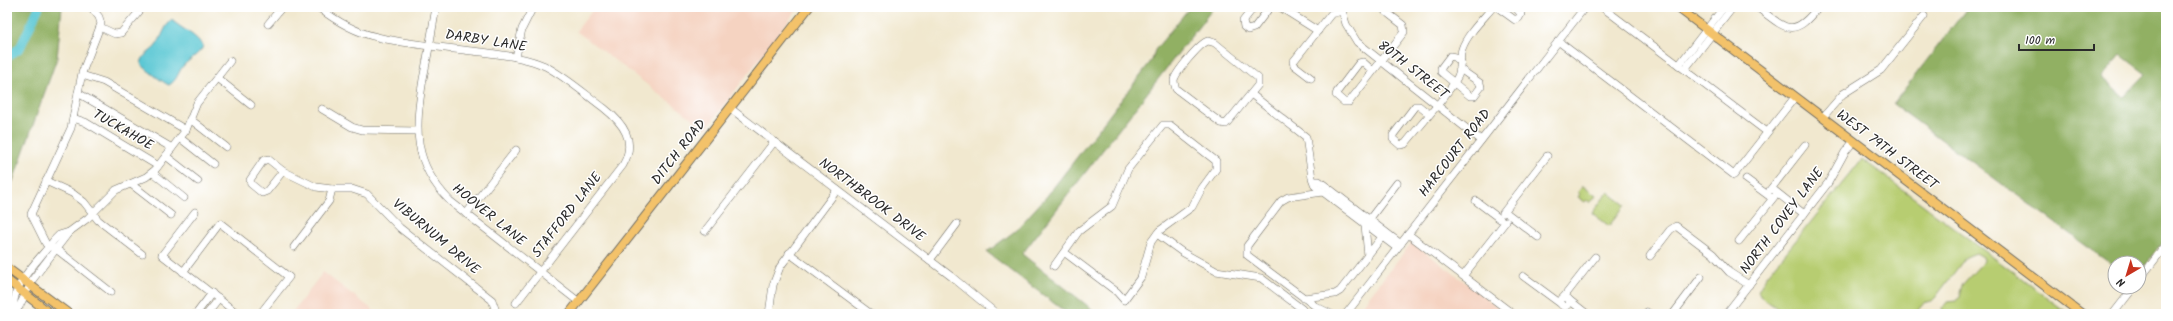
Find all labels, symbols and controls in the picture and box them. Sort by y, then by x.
street label: DARBY LANE [444,24,529,58]
scale bar [2019,26,2094,52]
text: 100 m [2025,31,2056,50]
street label: 80TH STREET [1373,35,1454,106]
street label: TUCKAHOE [88,104,158,157]
street label: HARCOURT ROAD [1413,104,1497,202]
street label: WEST 79TH STREET [1831,104,1944,197]
street label: DITCH ROAD [646,114,712,190]
street label: NORTHBROOK DRIVE [814,153,931,248]
street label: NORTH COVEY LANE [1734,162,1830,279]
street label: STAFFORD LANE [527,167,608,262]
street label: HOOVER LANE [447,178,531,252]
street label: VIBURNUM DRIVE [387,194,485,281]
north arrow [2107,255,2147,295]
text: N [2113,273,2130,291]

